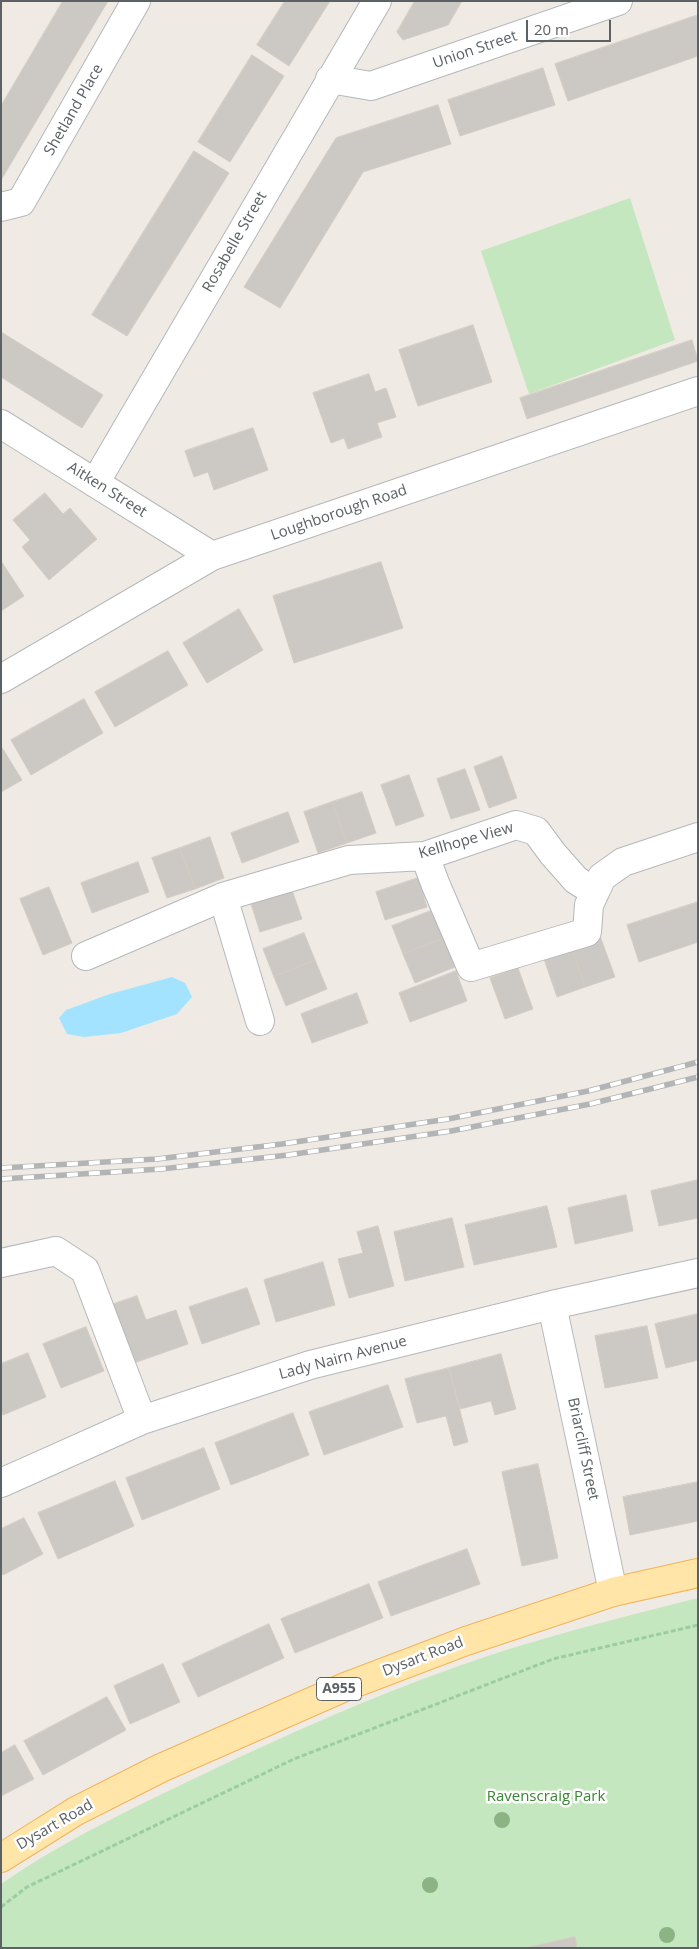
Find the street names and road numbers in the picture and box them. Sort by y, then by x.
street label: Union Street [430,27,520,73]
street label: Shetland Place [41,61,107,159]
street label: Rosabelle Street [199,189,271,295]
street label: Aitken Street [64,459,150,521]
street label: Loughborough Road [268,481,410,545]
street label: Kellhope View [417,819,515,863]
street label: Lady Nairn Avenue [277,1332,409,1384]
street label: Briarcliff Street [563,1396,603,1502]
street label: Dysart Road [380,1633,466,1681]
road number: A955 [316,1678,362,1700]
street label: Dysart Road [14,1796,96,1854]

